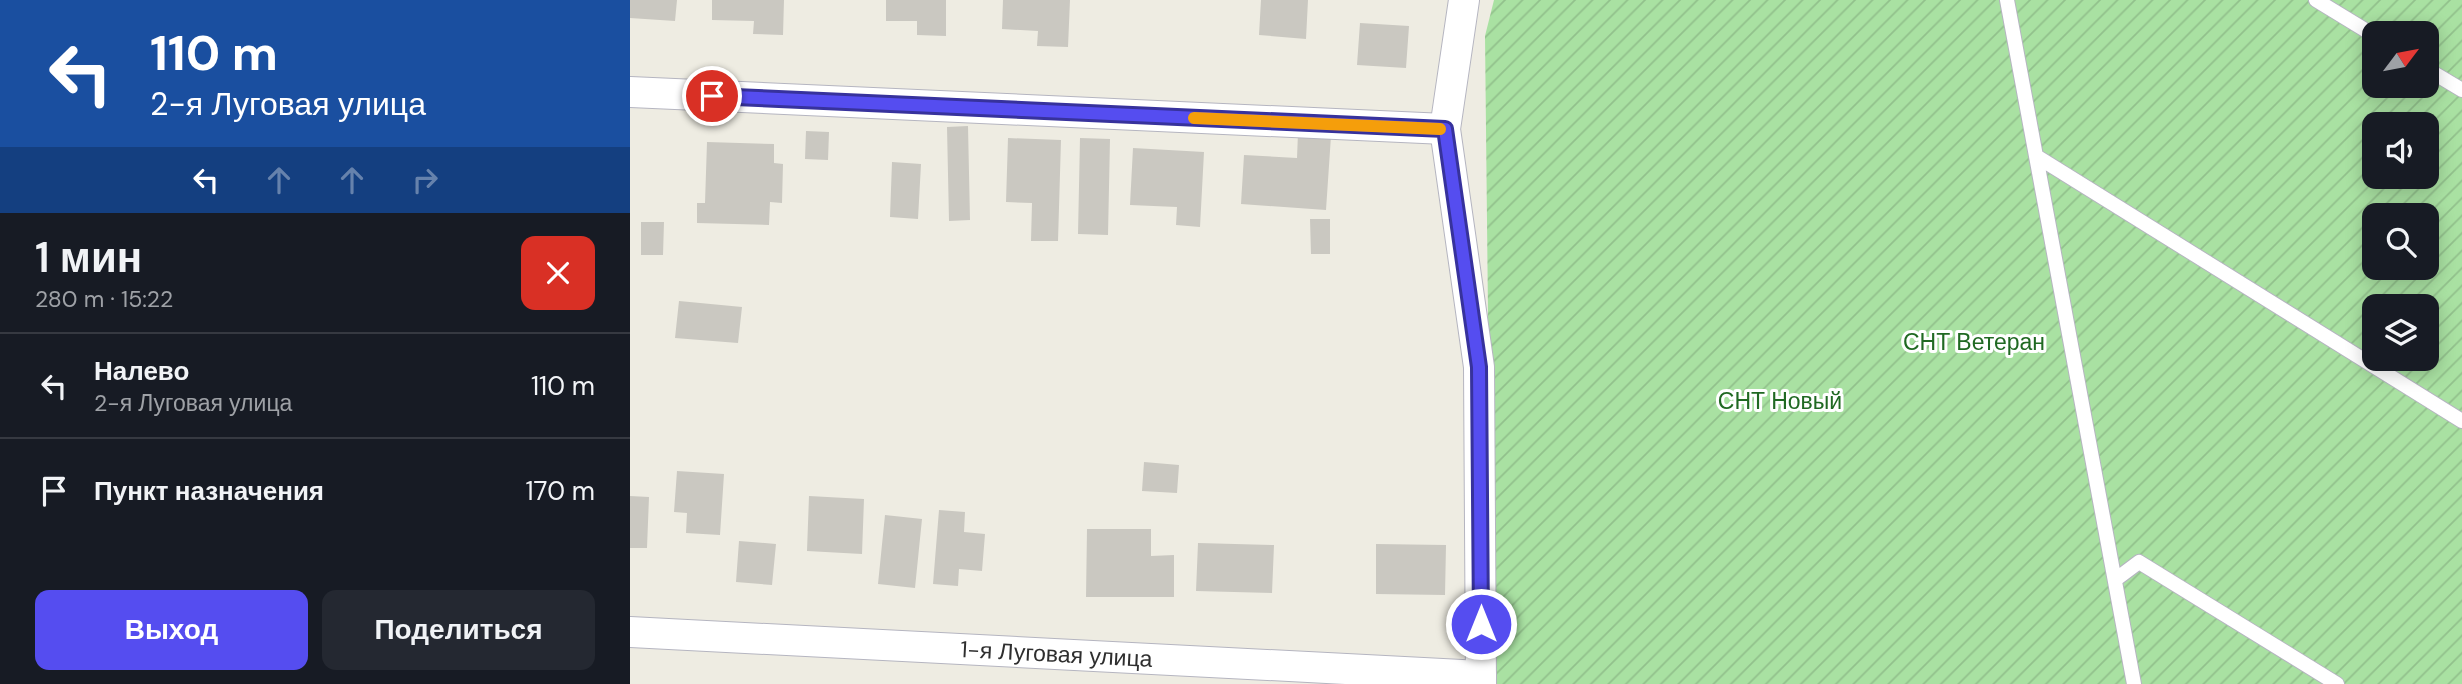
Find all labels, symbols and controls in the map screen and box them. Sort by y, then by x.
text: 110 m [150,21,278,85]
north arrow [2362,21,2440,98]
map controls [2362,21,2439,371]
icon: left [35,28,126,119]
pin [682,66,742,126]
icon: arrive [693,77,731,115]
text: 2-я Луговая улица [150,83,426,125]
button: sound [2362,112,2439,189]
icon: left [187,161,225,199]
icon: ahead [260,161,298,199]
icon: ahead [333,161,371,199]
icon: right [406,161,444,199]
button: search [2362,203,2439,280]
text: 1 мин [35,230,142,285]
button: close [521,236,595,310]
text: 280 m · 15:22 [35,284,173,314]
button: layers [2362,294,2439,371]
park label: СНТ Ветеран [1903,327,2045,357]
text: Налево [94,354,189,388]
icon: left [35,367,73,405]
text: 110 m [531,369,595,403]
park label: СНТ Новый [1718,386,1842,416]
text: 2-я Луговая улица [94,388,292,418]
icon: arrive [35,472,73,510]
text: Пункт назначения [94,474,324,508]
text: 170 m [526,474,595,508]
position arrow [1444,587,1518,661]
button: Выход [35,590,308,670]
button: Поделиться [322,590,595,670]
street label: 1-я Луговая улица [960,634,1153,674]

